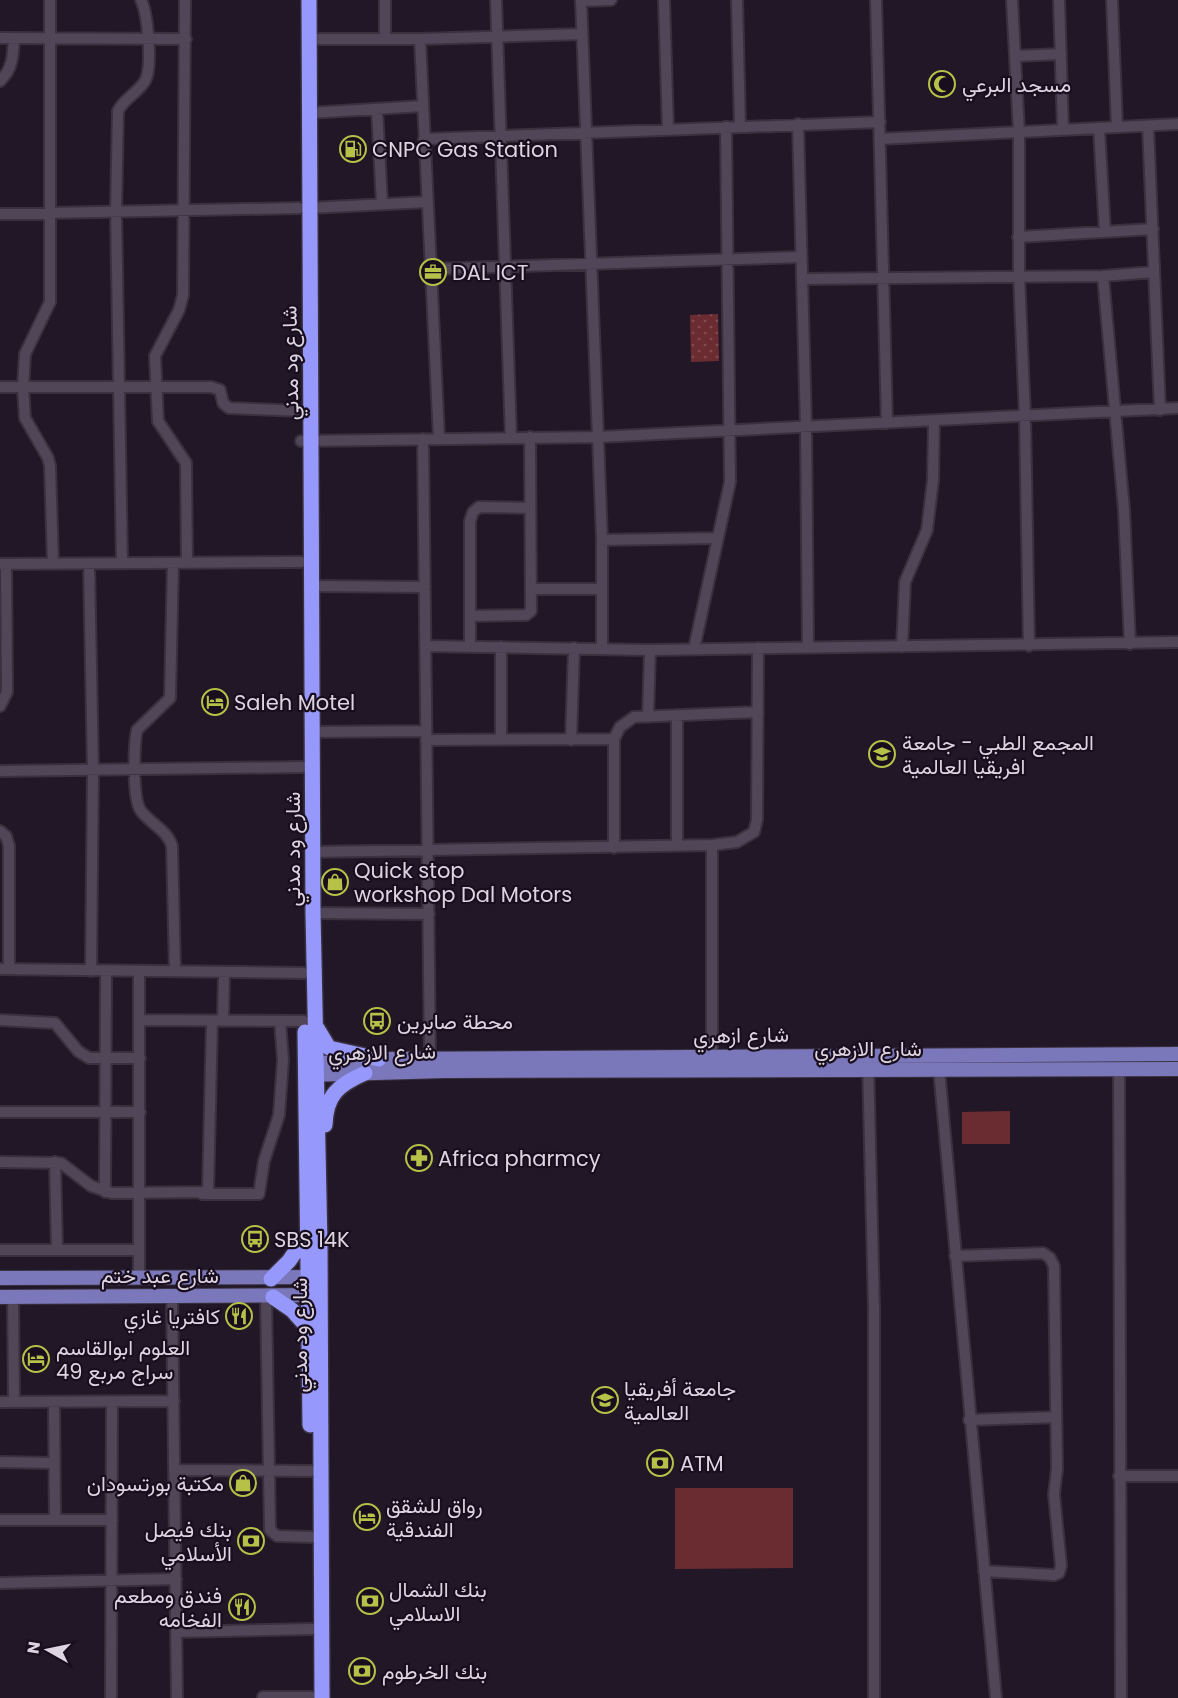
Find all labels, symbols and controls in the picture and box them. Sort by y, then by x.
mosque icon: مسجد البرعي [927,69,957,99]
place label: مسجد البرعي [962,70,1071,102]
fuel station icon: CNPC Gas Station [338,134,368,164]
place label: CNPC Gas Station [372,135,558,164]
office icon: DAL ICT [418,257,448,287]
place label: DAL ICT [452,258,528,287]
street label: شارع ود مدني [275,305,308,421]
hotel icon: Saleh Motel [200,687,230,717]
place label: Saleh Motel [234,688,355,717]
place label: المجمع الطبي - جامعة افريقيا العالمية [902,728,1094,781]
school or university icon: المجمع الطبي - جامعة افريقيا العالمية [867,739,897,769]
street label: شارع ود مدني [278,792,310,906]
place label: Quick stop workshop Dal Motors [354,856,572,909]
shop icon: Quick stop workshop Dal Motors [320,867,350,897]
bus stop icon: محطة صابرين [362,1006,392,1036]
place label: محطة صابرين [397,1007,513,1036]
street label: شارع ازهري [693,1020,789,1053]
street label: شارع الازهري [814,1034,922,1066]
street label: شارع الازهري [328,1037,436,1070]
pharmacy icon: Africa pharmcy [404,1143,434,1173]
place label: Africa pharmcy [438,1144,601,1173]
bus stop icon: SBS 14K [240,1224,270,1254]
place label: SBS 14K [274,1225,350,1254]
street label: شارع عبد ختم [101,1261,219,1290]
street label: شارع ود مدني [285,1278,317,1392]
restaurant icon: كافتريا غازي [224,1301,254,1331]
place label: كافتريا غازي [124,1302,220,1334]
place label: العلوم ابوالقاسم سراج مربع 49 [56,1333,190,1386]
hotel icon: العلوم ابوالقاسم سراج مربع 49 [21,1344,51,1374]
place label: جامعة أفريقيا العالمية [624,1374,736,1427]
school or university icon: جامعة أفريقيا العالمية [590,1385,620,1415]
bank icon: ATM [645,1448,675,1478]
place label: ATM [680,1449,724,1478]
shop icon: مكتبة بورتسودان [228,1468,258,1498]
place label: مكتبة بورتسودان [87,1469,224,1498]
place label: رواق للشقق الفندقية [386,1491,483,1544]
hotel icon: رواق للشقق الفندقية [352,1502,382,1532]
place label: بنك فيصل الأسلامي [145,1515,232,1571]
bank icon: بنك فيصل الأسلامي [236,1526,266,1556]
place label: بنك الشمال الاسلامي [389,1575,487,1631]
place label: فندق ومطعم الفخامه [114,1581,222,1634]
bank icon: بنك الشمال الاسلامي [355,1586,385,1616]
restaurant icon: فندق ومطعم الفخامه [227,1592,257,1622]
north arrow [18,1620,78,1680]
text: N [21,1640,46,1655]
bank icon: بنك الخرطوم [347,1656,377,1686]
place label: بنك الخرطوم [382,1657,487,1686]

